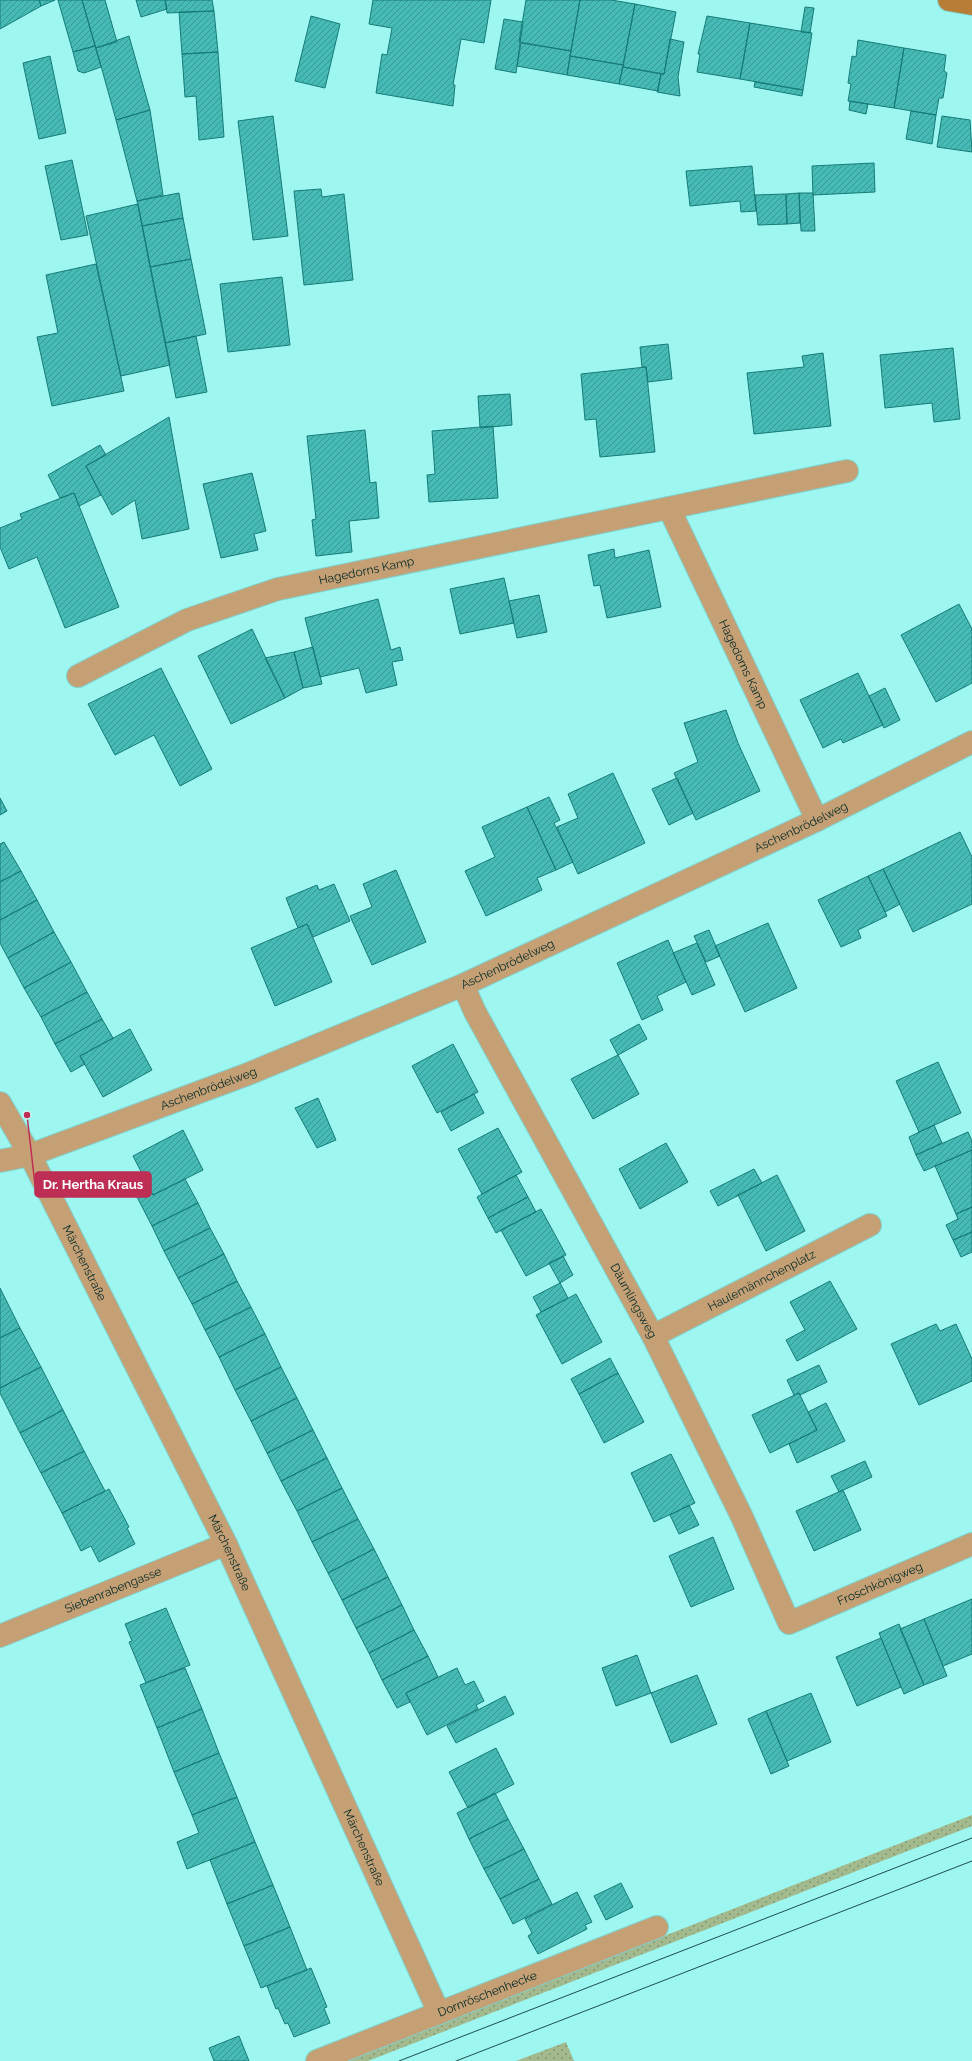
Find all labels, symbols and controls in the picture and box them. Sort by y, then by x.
street label: Hagedorns Kamp [317,554,415,587]
street label: Hagedorns Kamp [716,617,770,711]
street label: Aschenbrödelweg [752,799,850,855]
street label: Aschenbrödelweg [459,936,557,992]
street label: Aschenbrödelweg [158,1064,259,1113]
callout: Dr. Hertha Kraus [35,1172,151,1197]
text: Dr. Hertha Kraus [43,1177,144,1192]
street label: Märchenstraße [60,1223,109,1303]
street label: Haulemännchenplatz [705,1247,818,1314]
street label: Däumlingsweg [607,1261,660,1341]
street label: Märchenstraße [205,1512,253,1593]
street label: Froschkönigweg [835,1559,925,1608]
street label: Siebenrabengasse [63,1564,163,1616]
street label: Märchenstraße [340,1807,387,1888]
street label: Dornröschenhecke [436,1968,539,2020]

